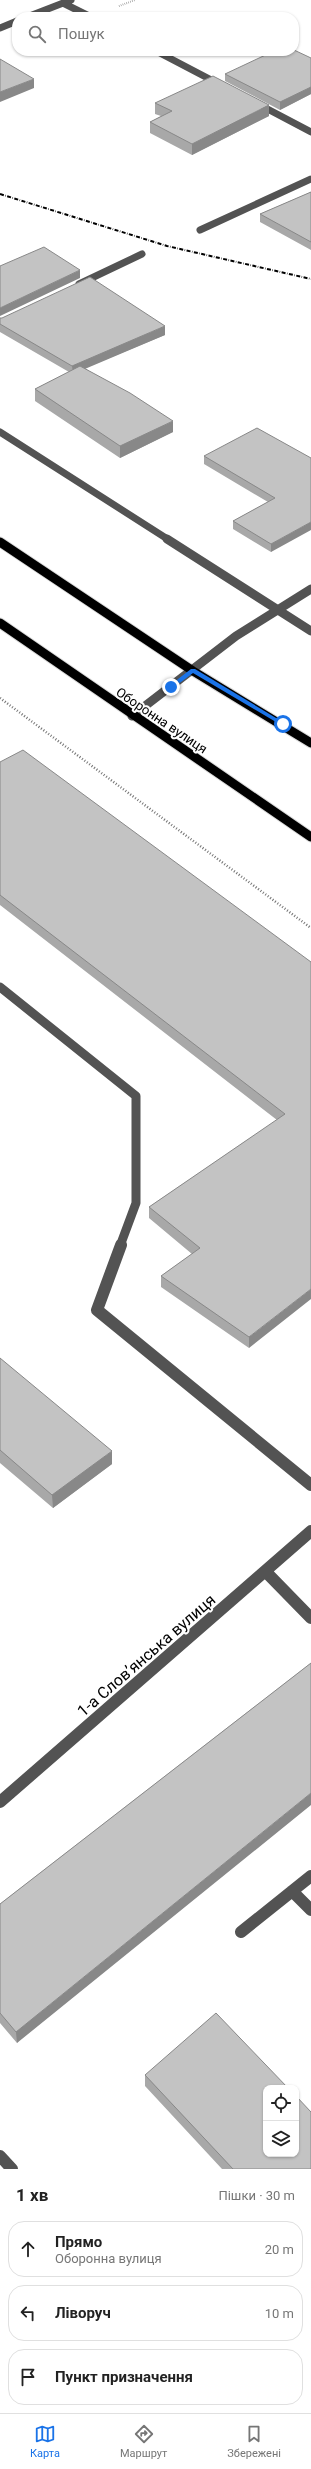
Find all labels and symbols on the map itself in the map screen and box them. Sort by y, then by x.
route end [162,678,180,696]
street label: Оборонна вулиця [113,684,210,756]
route start [274,715,292,733]
street label: 1-а Слов’янська вулиця [73,1590,219,1721]

